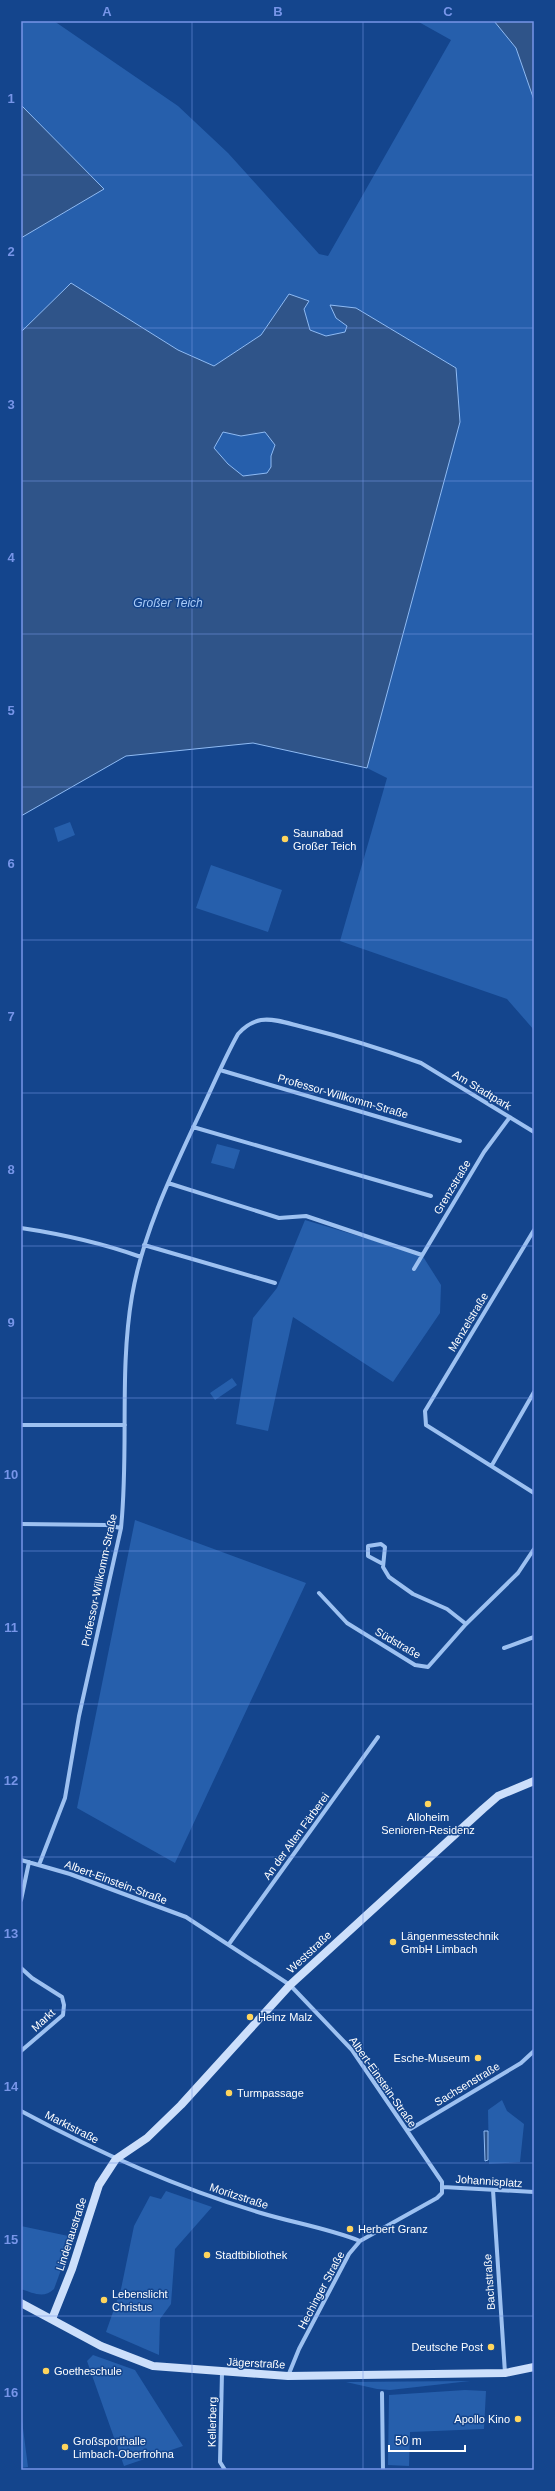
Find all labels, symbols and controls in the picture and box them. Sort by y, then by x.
text: A [102,4,112,19]
text: B [273,4,283,19]
text: C [443,4,453,19]
text: 1 [7,91,15,106]
text: 2 [7,244,15,259]
text: 3 [7,397,15,412]
text: 4 [7,550,15,565]
water label: Großer Teich [133,596,203,610]
text: 5 [7,703,15,718]
place label: Saunabad Großer Teich [293,827,356,852]
marker: Saunabad Großer Teich [280,834,290,844]
text: 6 [7,856,15,871]
text: 7 [7,1009,15,1024]
street label: Am Stadtpark [450,1068,514,1113]
street label: Professor-Willkomm-Straße [276,1072,410,1120]
street label: Grenzstraße [431,1158,473,1216]
text: 8 [7,1162,15,1177]
street label: Menzelstraße [446,1290,490,1354]
text: 9 [7,1315,15,1330]
text: 10 [4,1467,18,1482]
street label: Professor-Willkomm-Straße [79,1513,119,1647]
text: 11 [4,1620,18,1635]
street label: Südstraße [373,1625,423,1661]
text: 12 [4,1773,18,1788]
street label: An der Alten Färberei [261,1790,331,1882]
marker: Alloheim Senioren-Residenz [423,1799,433,1809]
place label: Alloheim Senioren-Residenz [381,1811,475,1836]
street label: Albert-Einstein-Straße [63,1858,169,1906]
text: 13 [4,1926,18,1941]
street label: Weststraße [284,1929,334,1975]
place label: Längenmesstechnik GmbH Limbach [401,1930,499,1955]
marker: Längenmesstechnik GmbH Limbach [388,1937,398,1947]
street label: Markt [29,2006,57,2034]
place label: Heinz Malz [258,2011,312,2023]
marker: Heinz Malz [245,2012,255,2022]
street label: Albert-Einstein-Straße [347,2034,419,2130]
place label: Esche-Museum [394,2052,470,2064]
marker: Esche-Museum [473,2053,483,2063]
street label: Sachsenstraße [432,2060,502,2108]
text: 14 [4,2079,19,2094]
place label: Turmpassage [237,2087,304,2099]
marker: Turmpassage [224,2088,234,2098]
street label: Marktstraße [43,2108,101,2146]
street label: Johannisplatz [455,2173,523,2189]
street label: Moritzstraße [208,2181,270,2211]
street label: Lindenaustraße [53,2196,89,2272]
place label: Herbert Granz [358,2223,428,2235]
marker: Herbert Granz [345,2224,355,2234]
text: 15 [4,2232,18,2247]
place label: Stadtbibliothek [215,2249,288,2261]
street label: Hechinger Straße [295,2249,347,2331]
marker: Stadtbibliothek [202,2250,212,2260]
street label: Bachstraße [481,2254,497,2310]
place label: Lebenslicht Christus [112,2288,168,2313]
marker: Lebenslicht Christus [99,2295,109,2305]
place label: Deutsche Post [411,2341,483,2353]
marker: Deutsche Post [486,2342,496,2352]
street label: Jägerstraße [226,2355,286,2371]
place label: Goetheschule [54,2365,122,2377]
marker: Goetheschule [41,2366,51,2376]
text: 16 [4,2385,18,2400]
street label: Kellerberg [206,2397,218,2447]
place label: Apollo Kino [454,2413,510,2425]
marker: Apollo Kino [513,2414,523,2424]
scale bar [389,2427,465,2453]
text: 50 m [395,2434,422,2448]
place label: Großsporthalle Limbach-Oberfrohna [73,2435,175,2460]
marker: Großsporthalle Limbach-Oberfrohna [60,2442,70,2452]

